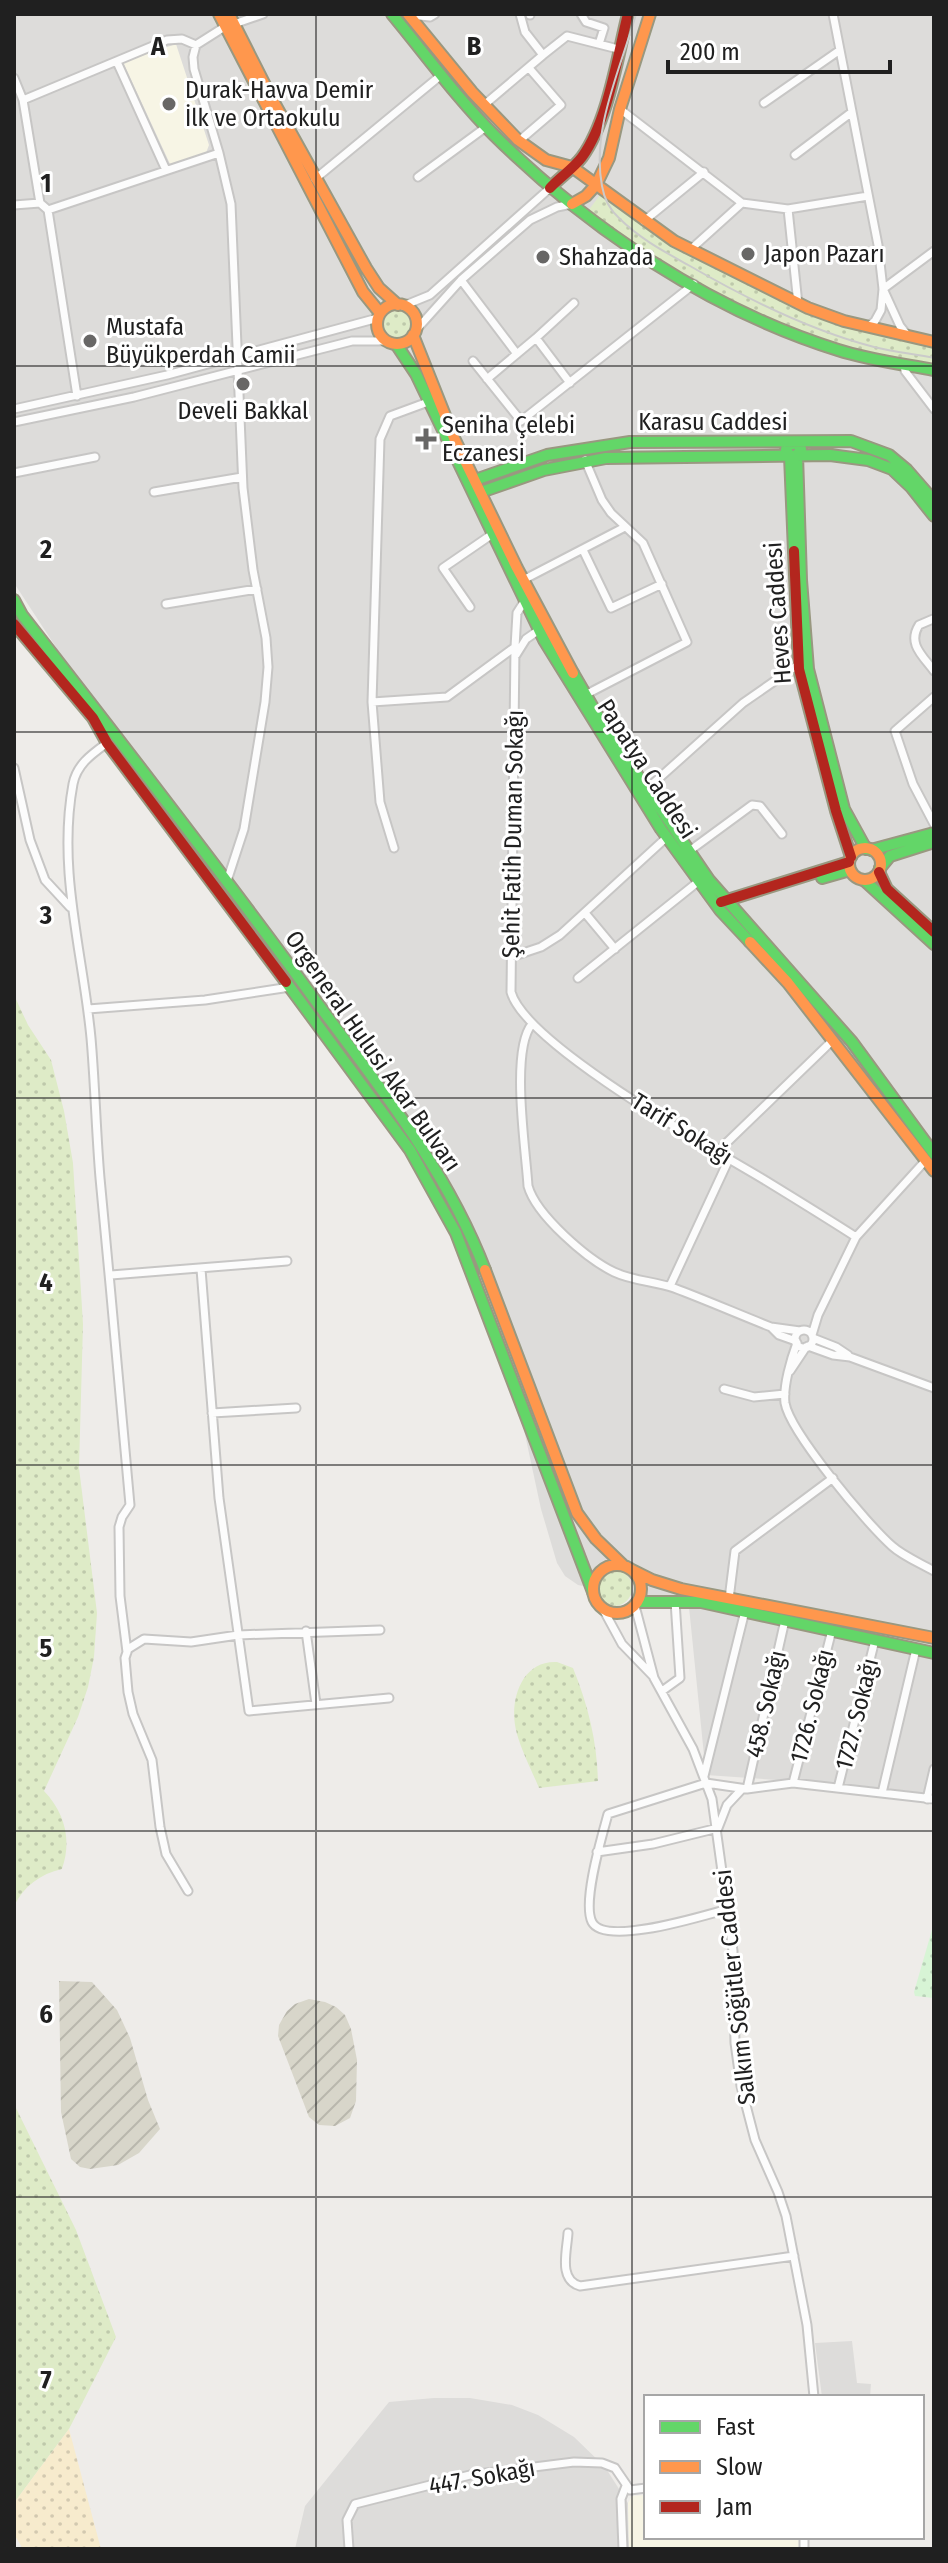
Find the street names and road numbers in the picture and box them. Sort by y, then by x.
street label: Karasu Caddesi [638,408,788,436]
street label: Heves Caddesi [759,541,797,685]
street label: Papatya Caddesi [592,694,702,844]
street label: Şehit Fatih Duman Sokağı [497,710,529,958]
street label: Orgeneral Hulusi Akar Bulvarı [279,925,467,1177]
street label: Tarif Sokağı [627,1087,737,1171]
street label: 1726. Sokağı [784,1646,840,1766]
street label: 458. Sokağı [740,1648,792,1760]
street label: 1727. Sokağı [830,1655,884,1773]
street label: Salkım Söğütler Caddesi [709,1868,761,2106]
street label: 447. Sokağı [427,2454,537,2500]

